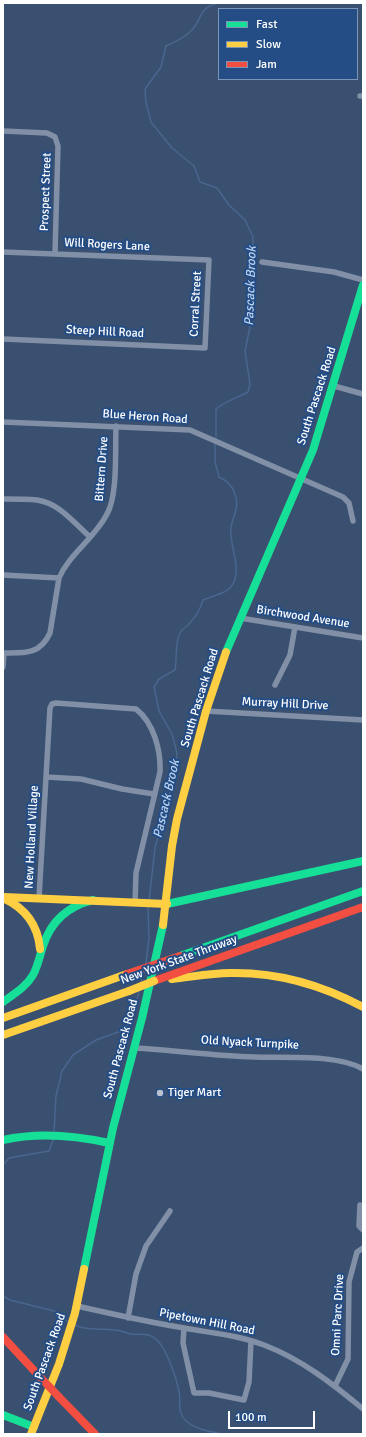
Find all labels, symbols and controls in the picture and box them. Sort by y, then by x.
legend [218,8,358,80]
text: Fast [256,17,277,32]
text: Slow [256,37,281,52]
text: Jam [256,57,277,72]
street label: Prospect Street [37,153,55,231]
street label: Will Rogers Lane [64,236,150,254]
water label: Pascack Brook [242,246,260,326]
street label: Corral Street [187,271,205,337]
street label: Steep Hill Road [65,323,145,341]
street label: South Pascack Road [294,345,340,447]
street label: Blue Heron Road [102,407,188,427]
street label: Bittern Drive [93,436,111,502]
street label: Birchwood Avenue [255,603,351,631]
street label: South Pascack Road [178,647,222,749]
street label: Murray Hill Drive [241,695,329,713]
water label: Pascack Brook [150,758,184,840]
street label: New Holland Village [22,785,42,889]
street label: New York State Thruway [119,932,239,988]
street label: South Pascack Road [101,998,141,1100]
street label: Old Nyack Turnpike [201,1033,299,1053]
place label: Tiger Mart [168,1086,221,1100]
marker: Tiger Mart [155,1088,165,1098]
street label: Omni Parc Drive [329,1274,347,1356]
street label: Pipetown Hill Road [158,1306,256,1338]
street label: South Pascack Road [21,1311,69,1413]
scale bar [230,1403,317,1429]
text: 100 m [235,1410,267,1425]

